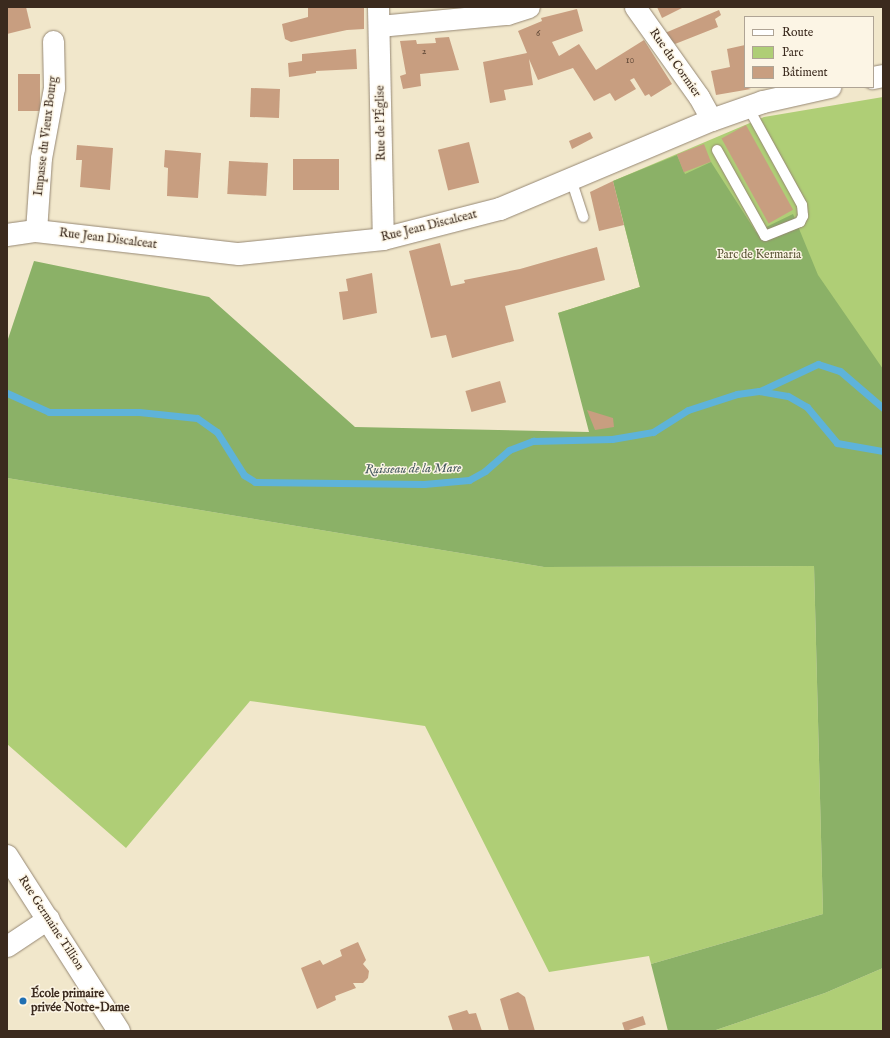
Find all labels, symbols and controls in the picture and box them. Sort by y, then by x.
legend [744,16,874,88]
text: Route [782,25,813,40]
street label: Rue du Cormier [646,26,704,100]
house number: 6 [536,28,540,40]
text: Parc [782,45,804,60]
house number: 2 [422,46,426,58]
house number: 10 [626,55,634,67]
text: Bâtiment [782,65,828,80]
street label: Impasse du Vieux Bourg [32,75,60,197]
street label: Rue de l'Église [373,85,389,161]
street label: Rue Jean Discalceat [380,207,478,245]
street label: Rue Jean Discalceat [58,226,158,252]
park label: Parc de Kermaria [717,248,801,262]
water label: Ruisseau de la Mare [365,461,461,479]
street label: Rue Germaine Tillion [15,873,87,973]
place label: École primaire privée Notre-Dame [31,987,130,1015]
marker: École primaire privée Notre-Dame [18,996,28,1006]

